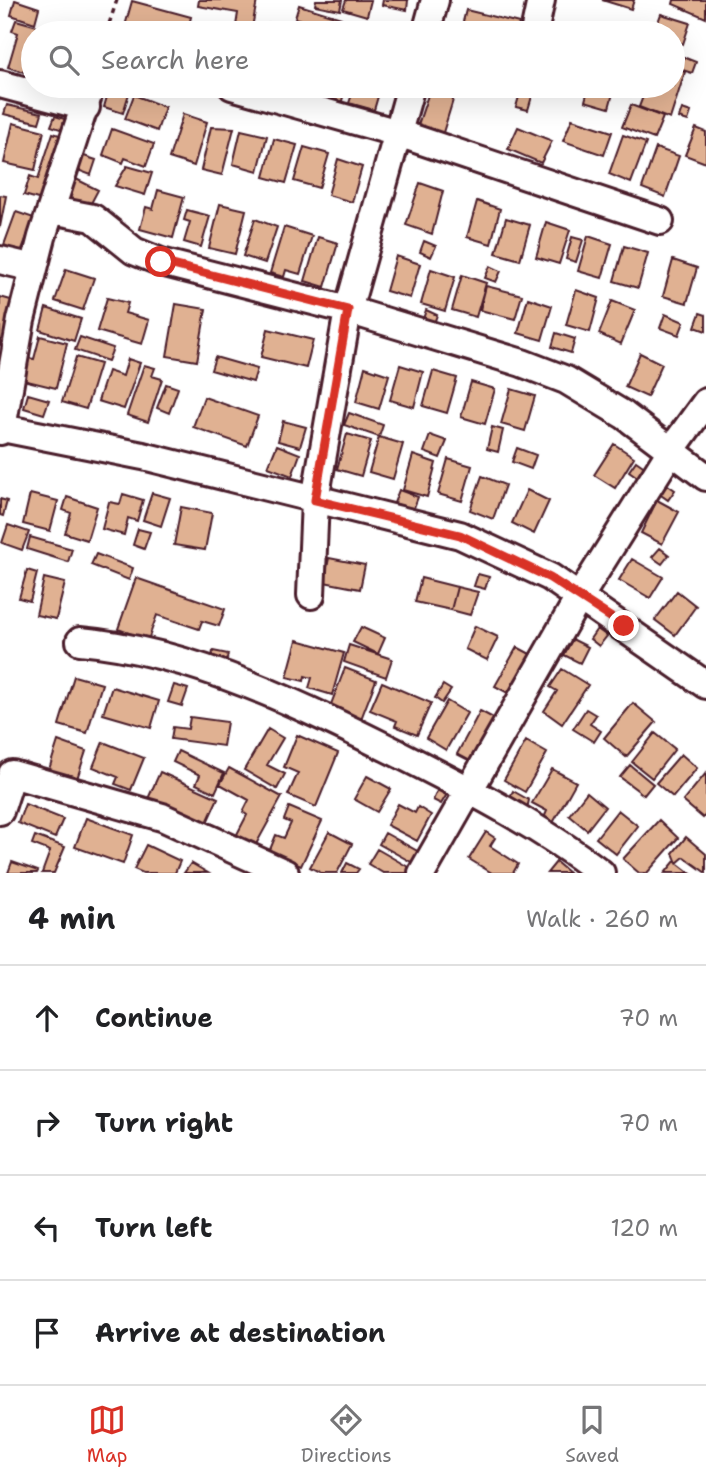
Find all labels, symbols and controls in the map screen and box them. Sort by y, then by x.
search box [21,21,685,98]
icon: search [45,41,83,79]
text: Search here [101,42,250,77]
route start [145,246,176,277]
route end [608,610,639,641]
text: 4 min [28,898,115,939]
text: Walk · 260 m [526,904,678,934]
icon: ahead [28,999,66,1037]
text: Continue [95,1000,213,1035]
text: 70 m [619,1003,678,1033]
icon: right [28,1104,66,1142]
text: Turn right [95,1105,233,1140]
text: 70 m [619,1108,678,1138]
icon: left [28,1209,66,1247]
text: Turn left [95,1210,212,1245]
text: 120 m [610,1213,678,1243]
icon: arrive [28,1314,66,1352]
text: Arrive at destination [95,1315,385,1350]
tab: Map [87,1401,127,1468]
tab: Directions [301,1401,392,1468]
tab: Saved [565,1401,619,1468]

